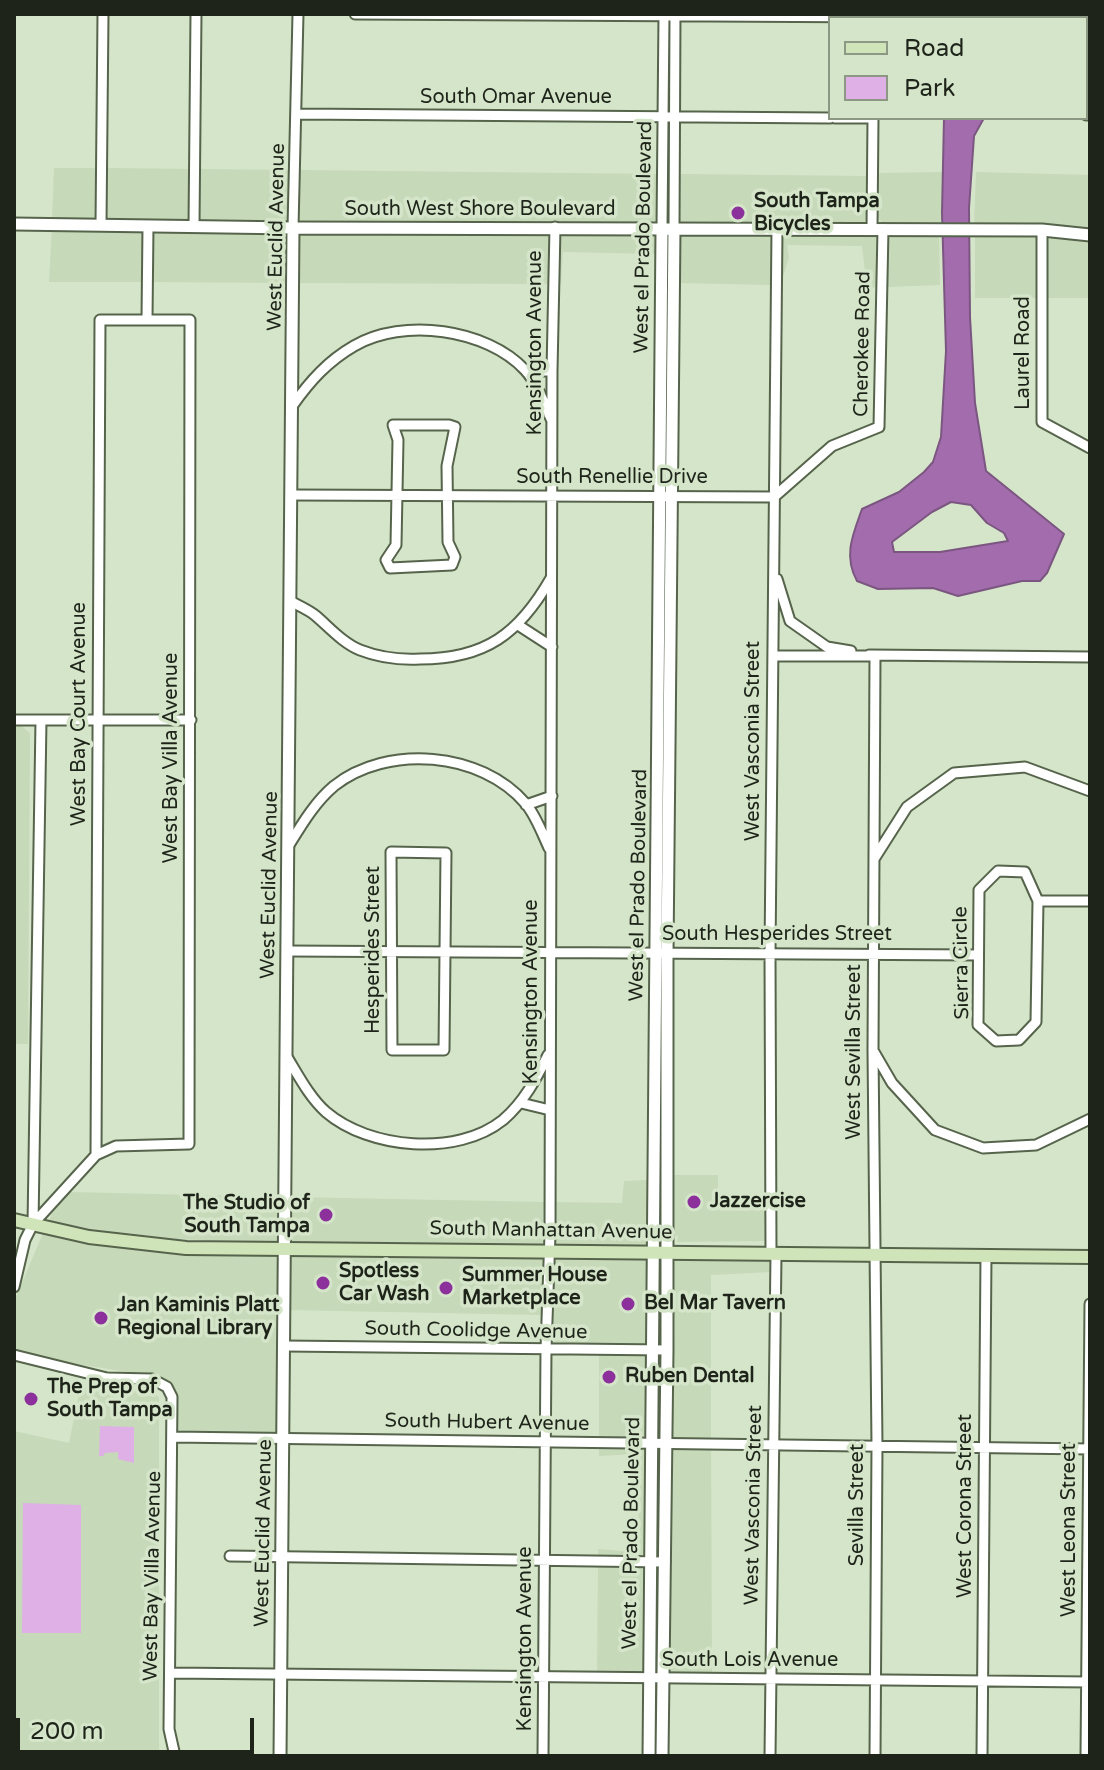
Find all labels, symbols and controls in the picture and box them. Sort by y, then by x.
legend [828,16,1088,120]
text: Road [904,34,964,63]
text: Park [904,74,955,103]
street label: South Omar Avenue [420,86,612,110]
street label: West el Prado Boulevard [630,120,658,354]
street label: West Euclid Avenue [263,143,291,331]
place label: South Tampa Bicycles [754,190,880,237]
street label: South West Shore Boulevard [344,198,616,222]
marker: South Tampa Bicycles [729,204,747,222]
street label: Kensington Avenue [524,251,548,435]
street label: Cherokee Road [850,271,876,417]
street label: Laurel Road [1012,296,1036,410]
street label: South Renellie Drive [516,466,708,490]
street label: West Bay Court Avenue [68,602,92,826]
street label: West Vasconia Street [742,641,766,841]
street label: West Bay Villa Avenue [160,653,184,863]
street label: West el Prado Boulevard [625,768,653,1002]
street label: West Euclid Avenue [256,791,284,979]
street label: Hesperides Street [362,866,386,1034]
street label: Kensington Avenue [520,900,544,1084]
street label: Sierra Circle [949,906,975,1020]
street label: South Hesperides Street [662,923,892,947]
street label: West Sevilla Street [843,964,867,1140]
place label: Jazzercise [710,1190,806,1214]
place label: The Studio of South Tampa [183,1192,310,1239]
marker: Jazzercise [685,1193,703,1211]
marker: The Studio of South Tampa [317,1206,335,1224]
street label: South Manhattan Avenue [429,1217,673,1245]
place label: Spotless Car Wash [339,1260,429,1307]
place label: Summer House Marketplace [462,1264,607,1311]
marker: Spotless Car Wash [314,1274,332,1292]
marker: Summer House Marketplace [437,1279,455,1297]
place label: Bel Mar Tavern [644,1292,786,1316]
place label: Jan Kaminis Platt Regional Library [117,1294,279,1341]
marker: Bel Mar Tavern [619,1295,637,1313]
marker: Jan Kaminis Platt Regional Library [92,1309,110,1327]
street label: South Coolidge Avenue [364,1317,588,1345]
place label: Ruben Dental [625,1365,754,1389]
marker: Ruben Dental [600,1368,618,1386]
place label: The Prep of South Tampa [47,1376,173,1423]
marker: The Prep of South Tampa [22,1390,40,1408]
street label: West Vasconia Street [740,1405,768,1605]
street label: South Hubert Avenue [384,1409,590,1437]
street label: West Corona Street [954,1414,978,1598]
street label: West el Prado Boulevard [618,1416,646,1650]
street label: West Euclid Avenue [250,1439,278,1627]
street label: West Leona Street [1058,1443,1082,1617]
street label: Sevilla Street [846,1444,870,1566]
street label: West Bay Villa Avenue [139,1471,167,1681]
street label: Kensington Avenue [514,1547,538,1731]
street label: South Lois Avenue [662,1649,838,1673]
scale bar [20,1702,258,1752]
text: 200 m [30,1717,104,1746]

